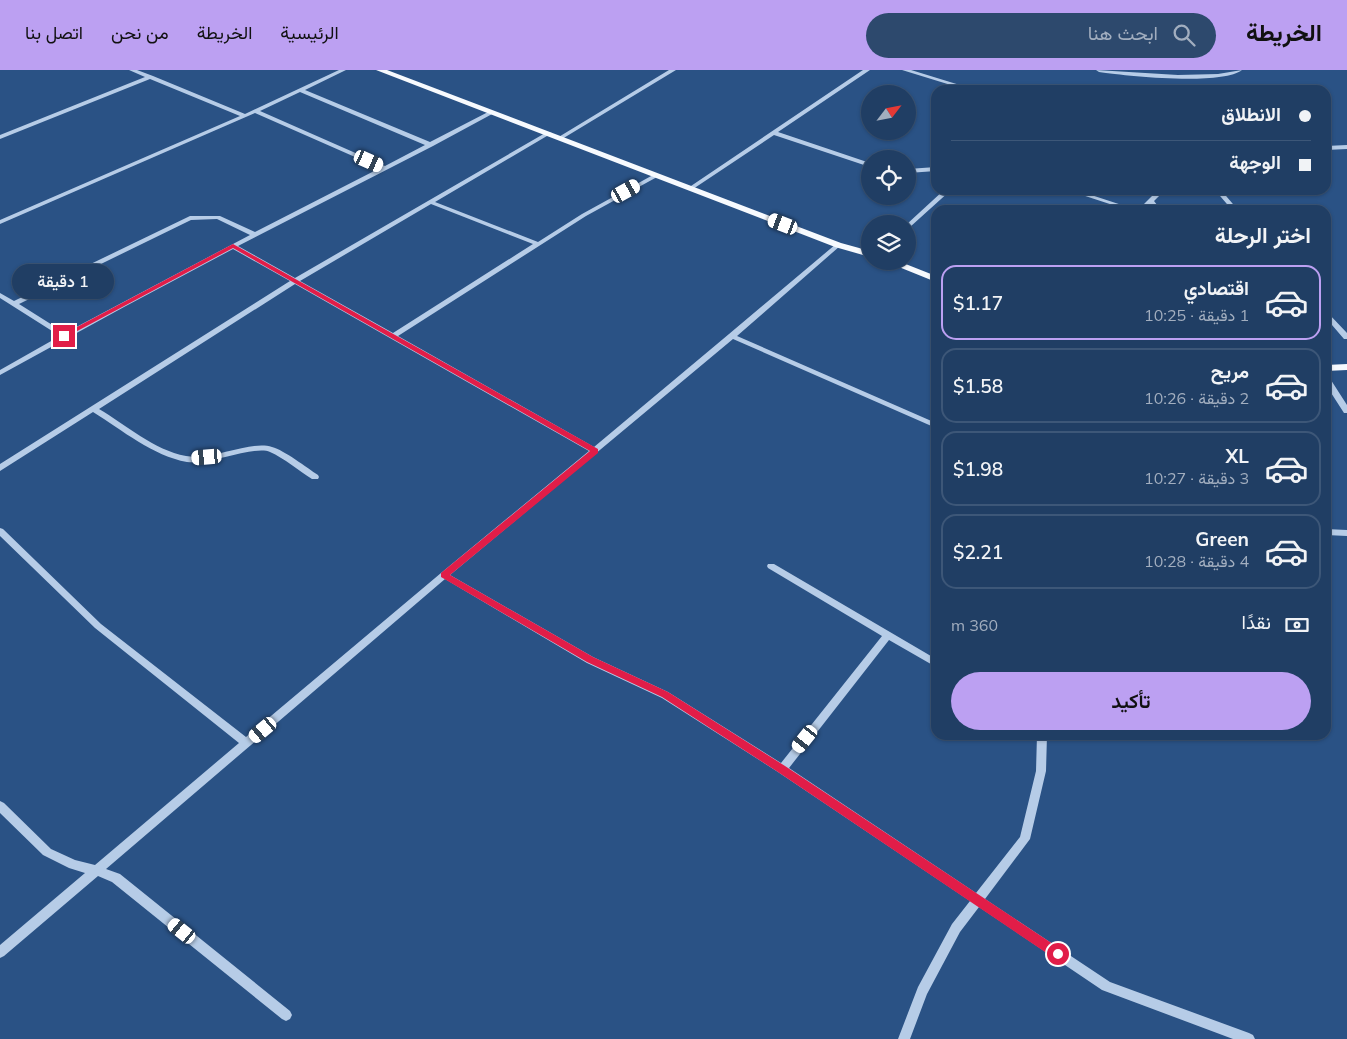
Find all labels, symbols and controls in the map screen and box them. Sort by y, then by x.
search box [866,13,1216,58]
text: الخريطة [1246,17,1322,47]
text: اتصل بنا [25,21,83,44]
text: من نحن [111,21,169,44]
text: الخريطة [197,21,252,44]
text: الرئيسية [280,21,339,44]
text: ابحث هنا [1088,21,1158,45]
icon: search [1170,21,1198,49]
north arrow [861,85,916,140]
map controls [861,85,916,270]
text: الانطلاق [1221,102,1281,126]
car [352,148,385,174]
button: locate [861,150,916,205]
text: الوجهة [1229,150,1281,174]
car [609,177,642,205]
car [766,212,799,236]
button: layers [861,215,916,270]
text: اختر الرحلة [1215,221,1311,249]
callout: 1 دقيقة [13,264,115,298]
text: 1 دقيقة [37,271,89,291]
text: اقتصادي [1184,276,1249,300]
icon: car [1264,280,1309,325]
text: $1.17 [953,291,1003,315]
text: 1 دقيقة · 10:25 [1144,305,1249,325]
route end [53,325,75,347]
text: مريح [1211,359,1249,383]
icon: car [1264,363,1309,408]
text: $1.58 [953,374,1003,398]
text: 2 دقيقة · 10:26 [1144,388,1249,408]
text: XL [1226,444,1249,468]
icon: car [1264,446,1309,491]
car [191,448,222,466]
text: $1.98 [953,457,1003,481]
text: 3 دقيقة · 10:27 [1144,468,1249,488]
text: Green [1195,527,1249,551]
icon: car [1264,529,1309,574]
text: $2.21 [953,540,1003,564]
text: 4 دقيقة · 10:28 [1144,551,1249,571]
text: نقدًا [1242,610,1271,634]
icon: cash [1283,611,1311,639]
text: 360 m [951,615,998,635]
button: تأكيد [951,672,1311,730]
car [246,715,279,745]
car [789,723,820,755]
car [165,916,198,946]
route start [1047,943,1069,965]

